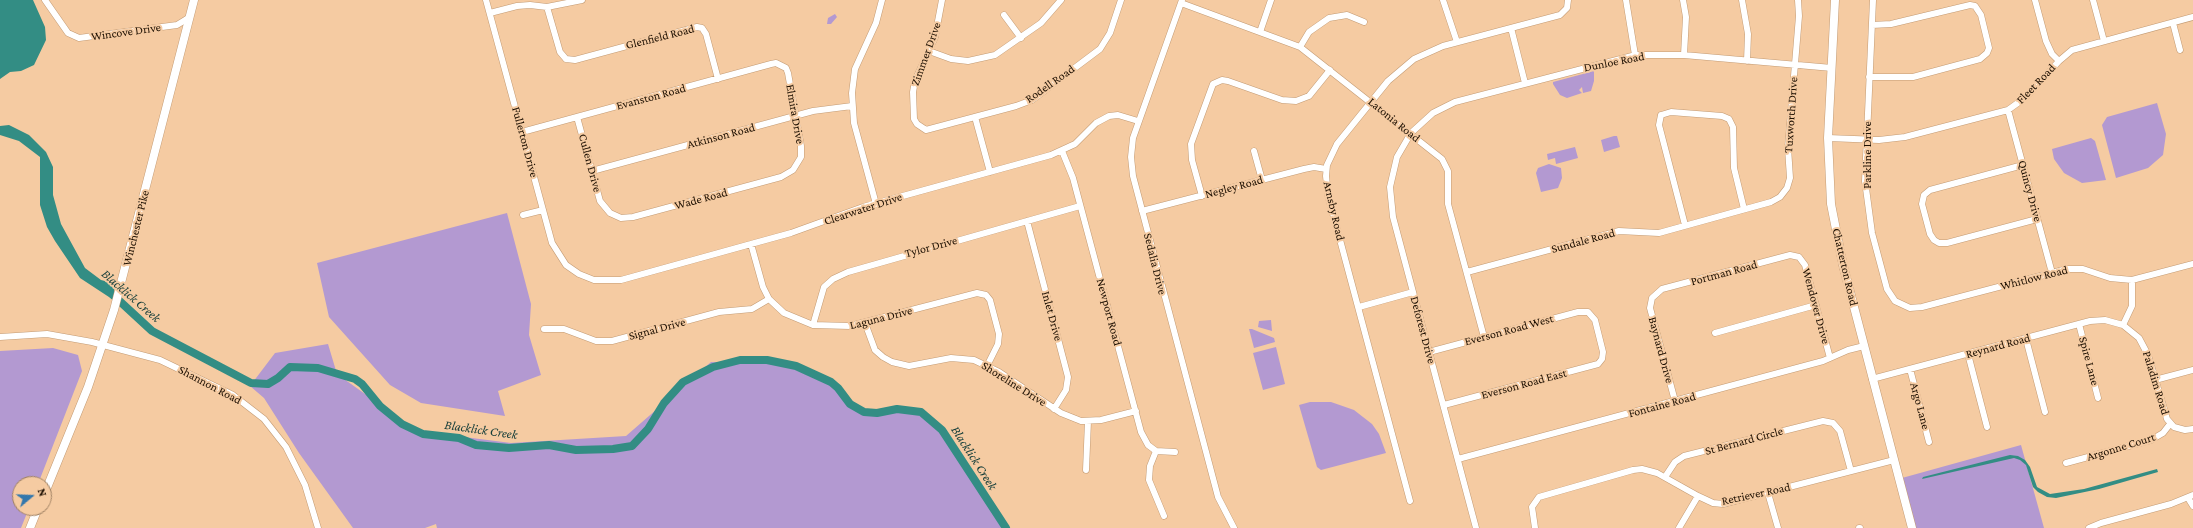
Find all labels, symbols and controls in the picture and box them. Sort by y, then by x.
street label: Wincove Drive [90,20,162,44]
street label: Zimmer Drive [908,20,944,88]
street label: Glenfield Road [624,22,696,52]
street label: Dunloe Road [1582,49,1646,75]
street label: Fleet Road [2013,61,2059,107]
street label: Rodell Road [1023,62,1077,106]
street label: Tuxworth Drive [1781,77,1801,153]
street label: Evanston Road [615,81,687,113]
street label: Elmira Drive [783,83,807,145]
street label: Latonia Road [1365,95,1423,145]
street label: Fullerton Drive [509,105,541,179]
street label: Atkinson Road [685,120,757,152]
street label: Parkline Drive [1860,121,1874,189]
street label: Cullen Drive [575,132,605,194]
street label: Quincy Drive [2015,159,2045,223]
street label: Negley Road [1203,172,1265,202]
street label: Arnsby Road [1320,180,1348,242]
street label: Wade Road [673,185,729,213]
street label: Winchester Pike [120,189,152,267]
street label: Clearwater Drive [822,190,904,228]
street label: Sundale Road [1550,226,1616,256]
street label: Chatterton Road [1829,227,1861,307]
street label: Sedalia Drive [1140,232,1170,296]
street label: Tylor Drive [903,233,959,261]
street label: Portman Road [1689,257,1759,289]
street label: Whitlow Road [1999,263,2069,293]
water label: Blacklick Creek [98,266,164,326]
street label: Wendover Drive [1799,267,1833,345]
street label: Newport Road [1093,277,1125,347]
street label: Inlet Drive [1038,290,1066,342]
street label: Deforest Drive [1407,295,1439,365]
street label: Laguna Drive [848,303,914,333]
street label: Everson Road West [1463,311,1555,349]
street label: Signal Drive [627,315,687,343]
street label: Baynard Drive [1645,315,1677,385]
street label: Reynard Road [1964,330,2032,362]
street label: Spire Lane [2076,335,2102,387]
street label: Paladim Road [2139,349,2173,417]
street label: Shoreline Drive [979,358,1049,410]
street label: Shannon Road [176,362,244,408]
street label: Everson Road East [1480,366,1568,402]
street label: Argo Lane [1907,381,1933,431]
street label: Fontaine Road [1627,389,1697,421]
water label: Blacklick Creek [444,417,518,443]
water label: Blacklick Creek [947,423,1001,493]
street label: St Bernard Circle [1703,424,1785,458]
street label: Argonne Court [2085,430,2157,464]
north arrow [12,476,52,516]
street label: Retriever Road [1720,480,1792,508]
text: N [36,487,49,498]

